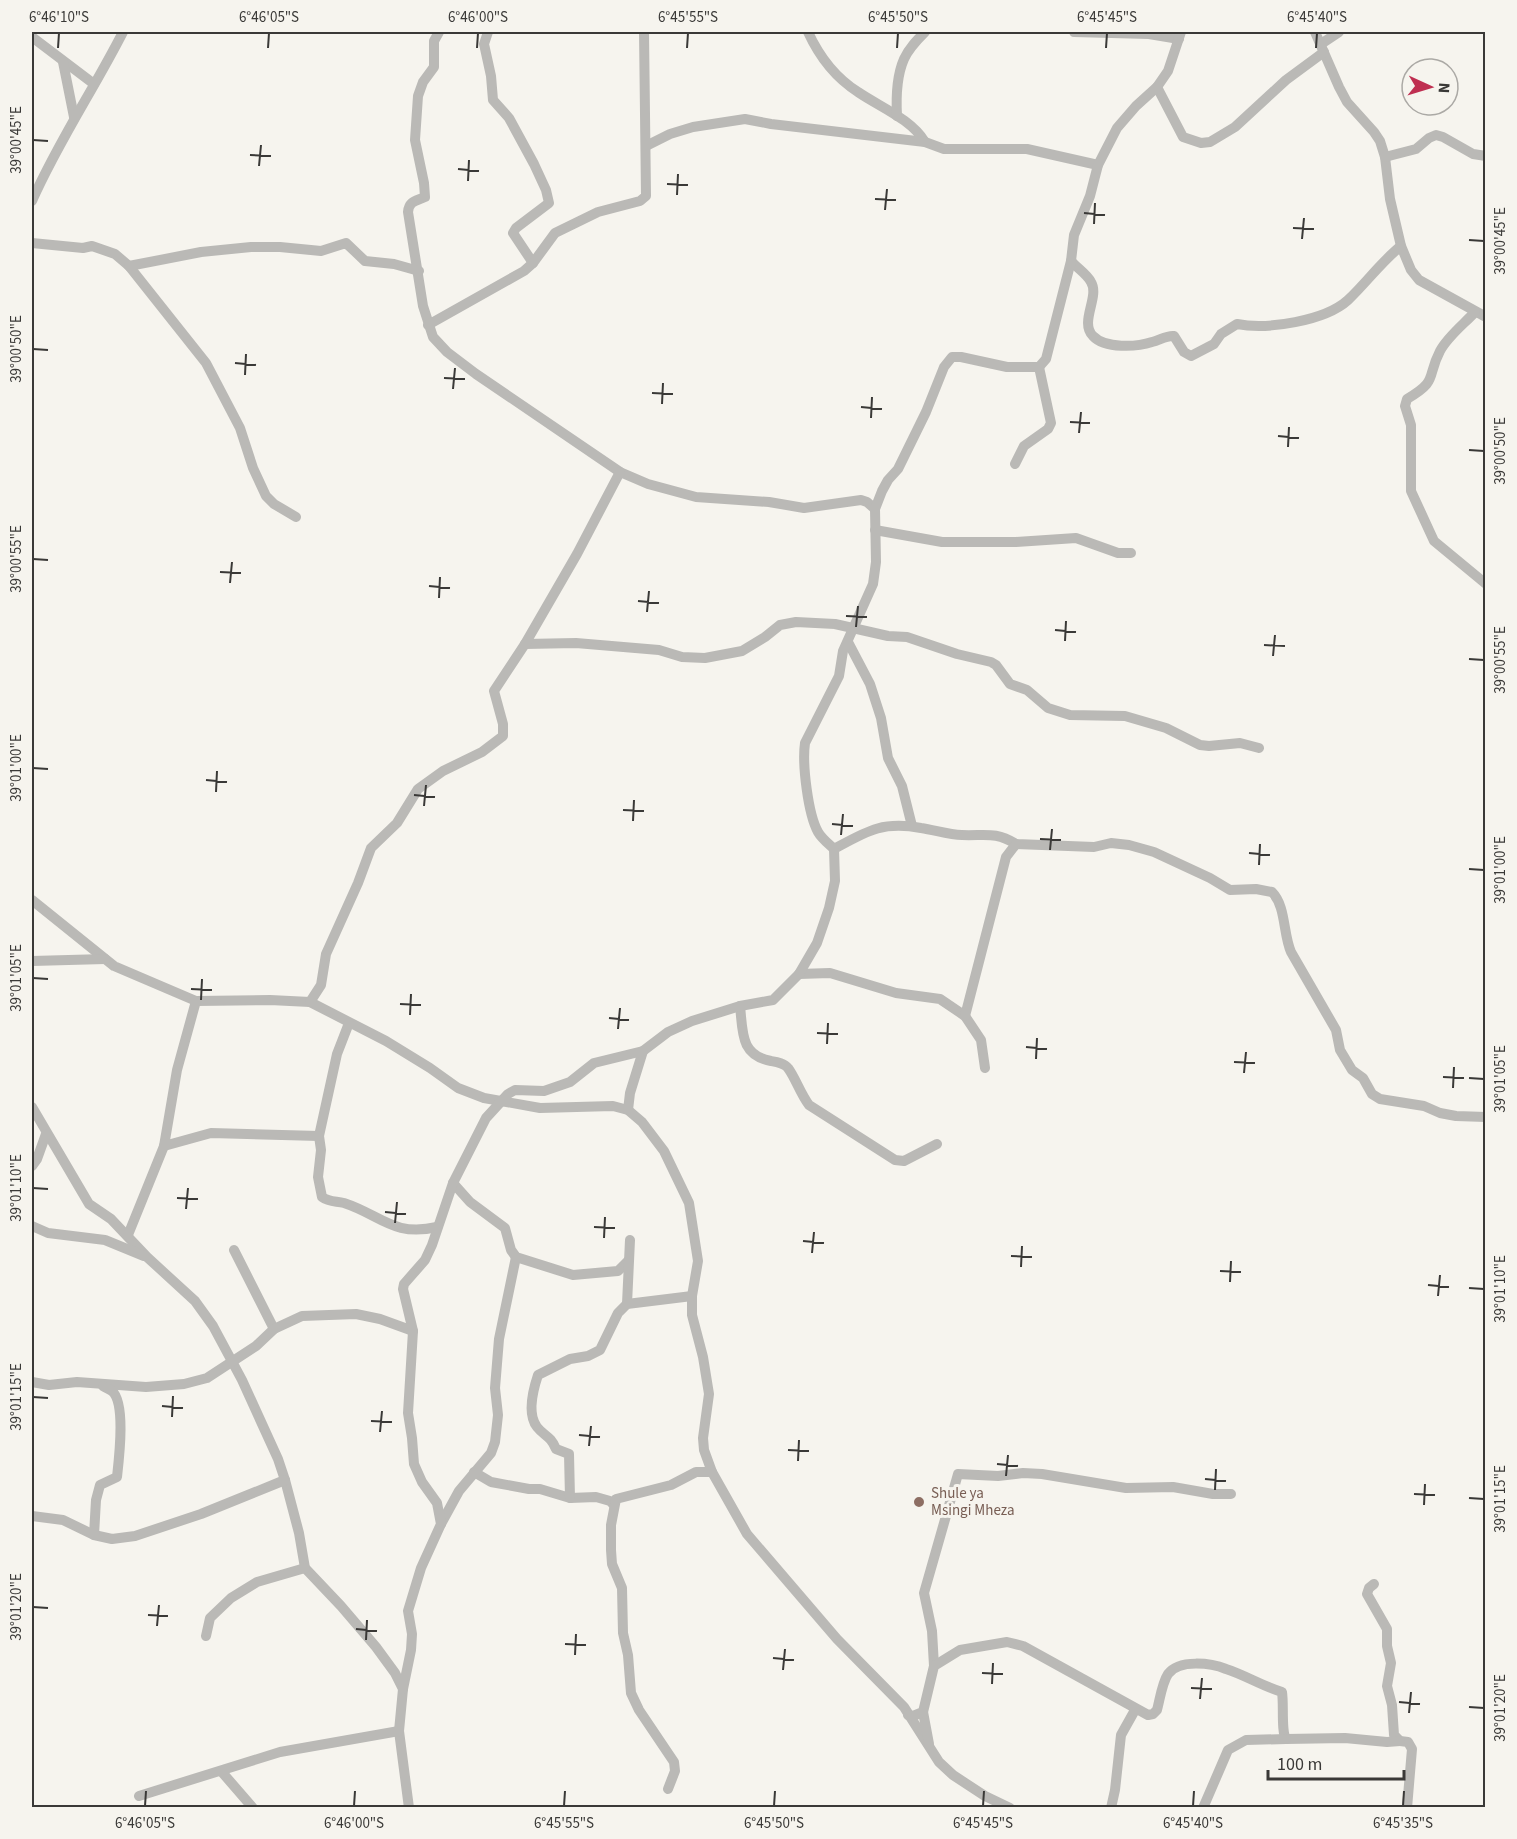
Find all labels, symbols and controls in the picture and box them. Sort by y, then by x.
text: 6°46'10"S [29,7,89,28]
text: 6°46'05"S [239,7,299,28]
text: 6°46'00"S [448,7,508,28]
text: 6°45'55"S [658,7,718,28]
text: 6°45'50"S [868,7,928,28]
text: 6°45'45"S [1077,7,1137,28]
text: 6°45'40"S [1287,7,1347,28]
north arrow [1400,57,1460,117]
text: N [1433,82,1455,94]
text: 39°00'45"E [6,106,27,174]
text: 39°00'45"E [1490,207,1511,275]
text: 39°00'50"E [6,315,27,383]
text: 39°00'50"E [1490,417,1511,485]
text: 39°00'55"E [6,525,27,593]
text: 39°00'55"E [1490,626,1511,694]
text: 39°01'00"E [6,734,27,802]
text: 39°01'00"E [1490,836,1511,904]
text: 39°01'05"E [6,944,27,1012]
text: 39°01'05"E [1490,1045,1511,1113]
text: 39°01'10"E [6,1154,27,1222]
text: 39°01'10"E [1490,1255,1511,1323]
text: 39°01'15"E [6,1363,27,1431]
text: 39°01'15"E [1490,1465,1511,1533]
place label: Shule ya Msingi Mheza [931,1483,1014,1521]
marker: Shule ya Msingi Mheza [912,1495,926,1509]
text: 39°01'20"E [6,1573,27,1641]
text: 39°01'20"E [1490,1674,1511,1742]
scale bar [1268,1743,1404,1781]
text: 100 m [1277,1752,1322,1777]
text: 6°46'05"S [115,1813,175,1834]
text: 6°46'00"S [324,1813,384,1834]
text: 6°45'55"S [534,1813,594,1834]
text: 6°45'50"S [744,1813,804,1834]
text: 6°45'45"S [953,1813,1013,1834]
text: 6°45'40"S [1163,1813,1223,1834]
text: 6°45'35"S [1373,1813,1433,1834]

